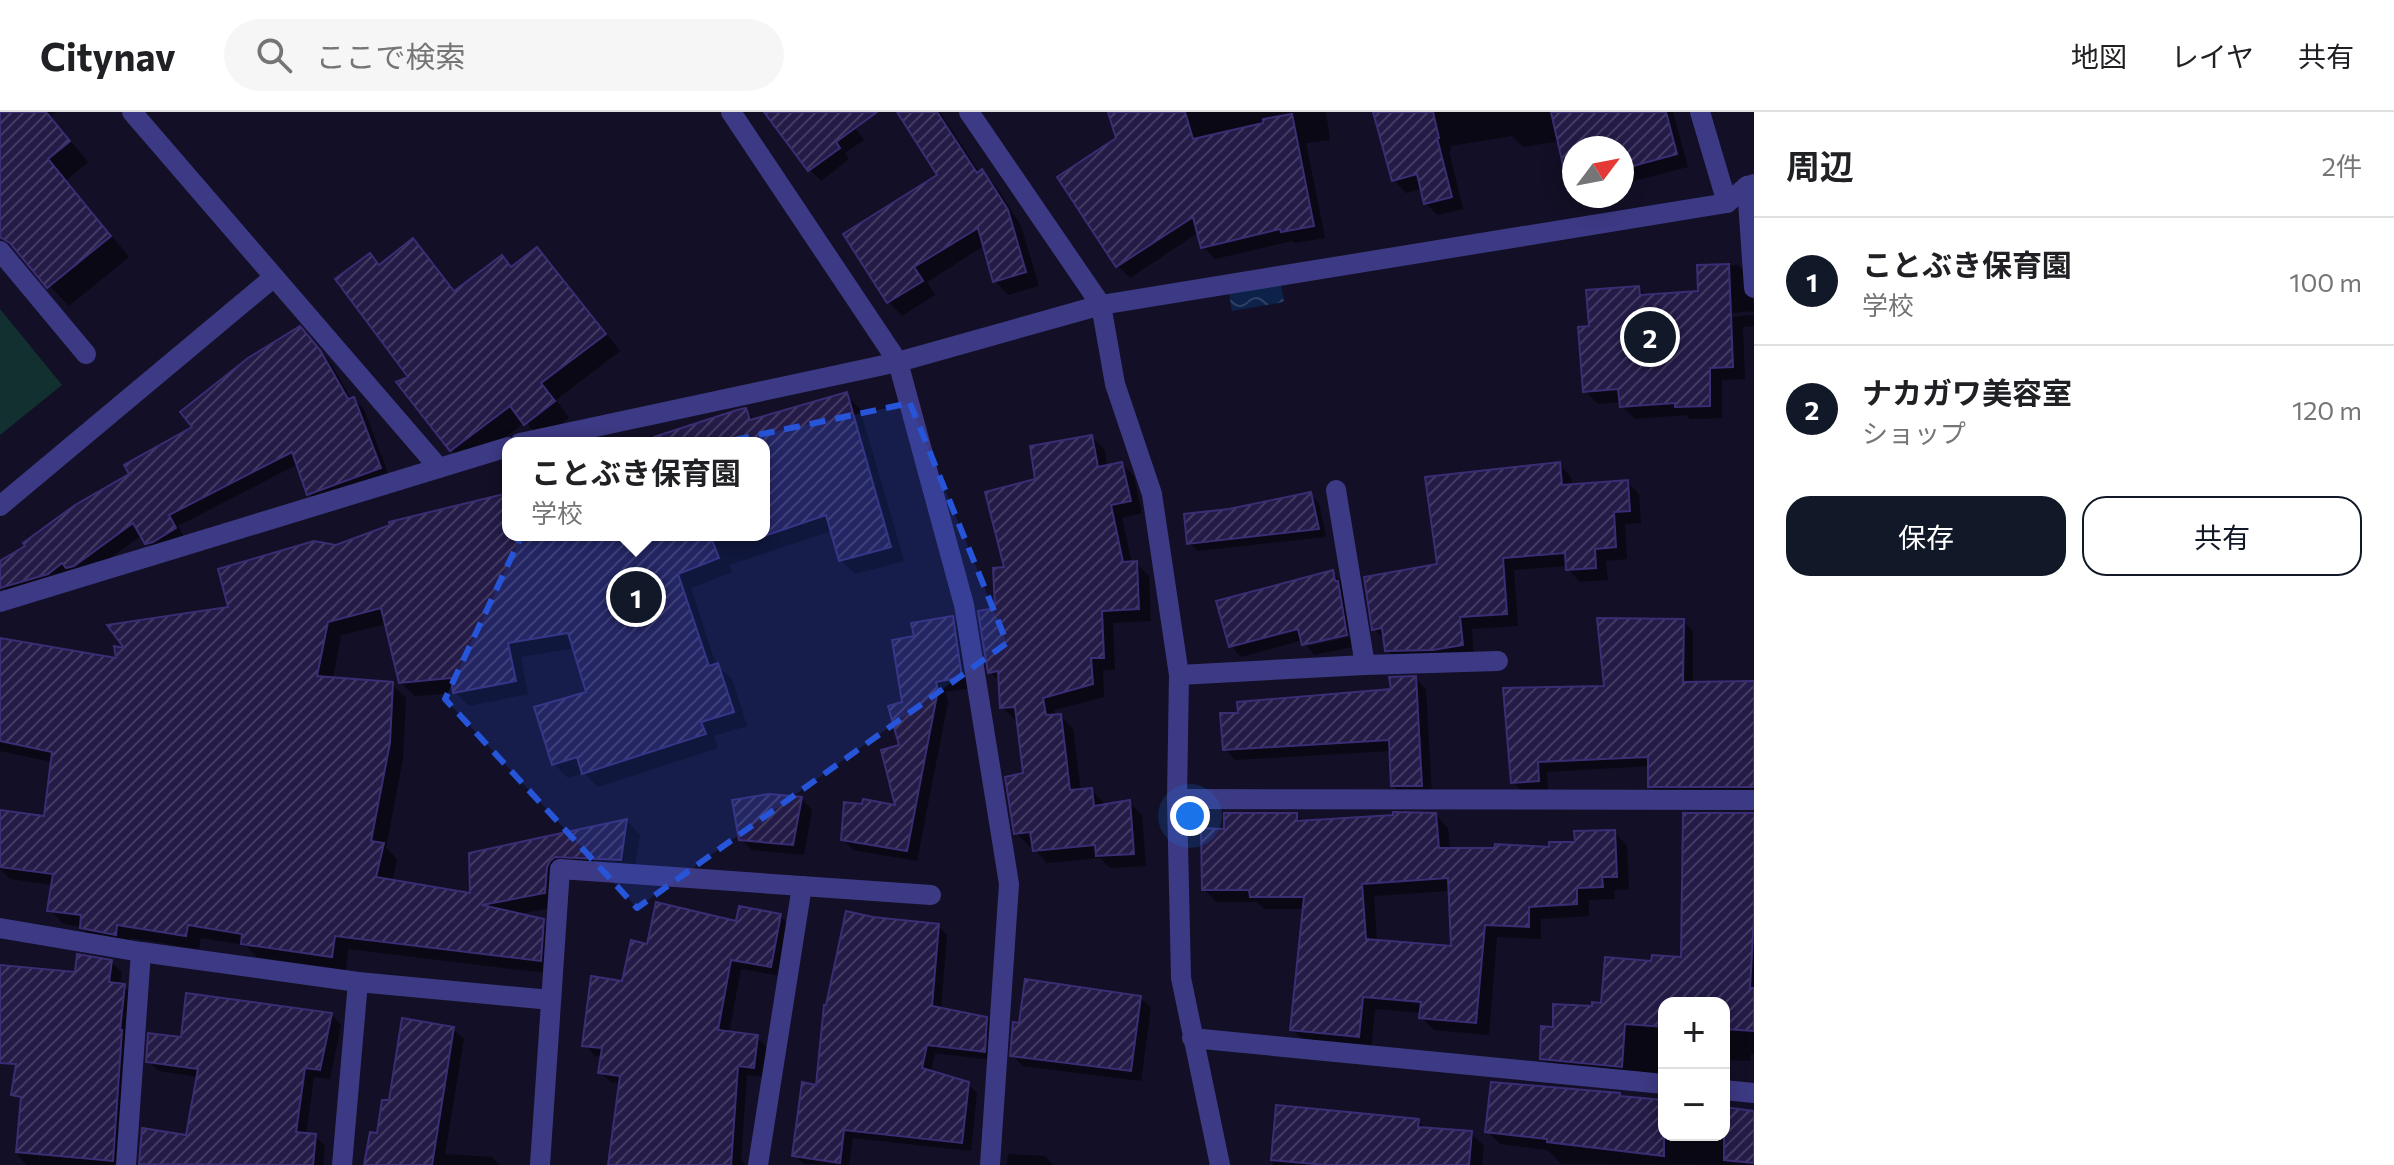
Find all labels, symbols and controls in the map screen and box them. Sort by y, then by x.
search box [224,19,784,91]
text: Citynav [40,32,176,79]
icon: search [252,33,296,77]
text: ここで検索 [316,37,466,74]
text: 地図 [2071,39,2127,73]
text: レイヤ [2171,39,2254,73]
text: 共有 [2298,39,2354,73]
north arrow [1562,136,1634,208]
text: 周辺 [1786,144,1854,186]
text: 2件 [2322,150,2362,181]
text: ことぶき保育園 [1862,245,2072,282]
text: 1 [1806,266,1818,297]
text: 100 m [2289,266,2362,297]
text: 学校 [1862,289,1914,320]
pin: 2 [1624,307,1676,367]
text: ナカガワ美容室 [1862,373,2072,410]
text: 2 [1805,394,1819,425]
text: 120 m [2292,394,2362,425]
text: ショップ [1862,417,1966,448]
popup [502,437,770,541]
text: ことぶき保育園 [531,453,741,490]
button: 保存 [1786,496,2066,576]
button: 共有 [2082,496,2362,576]
text: 学校 [531,497,583,528]
pin: 1 [610,567,662,627]
your location [1170,796,1210,836]
map controls [1658,997,1730,1141]
button: + [1658,997,1730,1069]
button: − [1658,1069,1730,1141]

